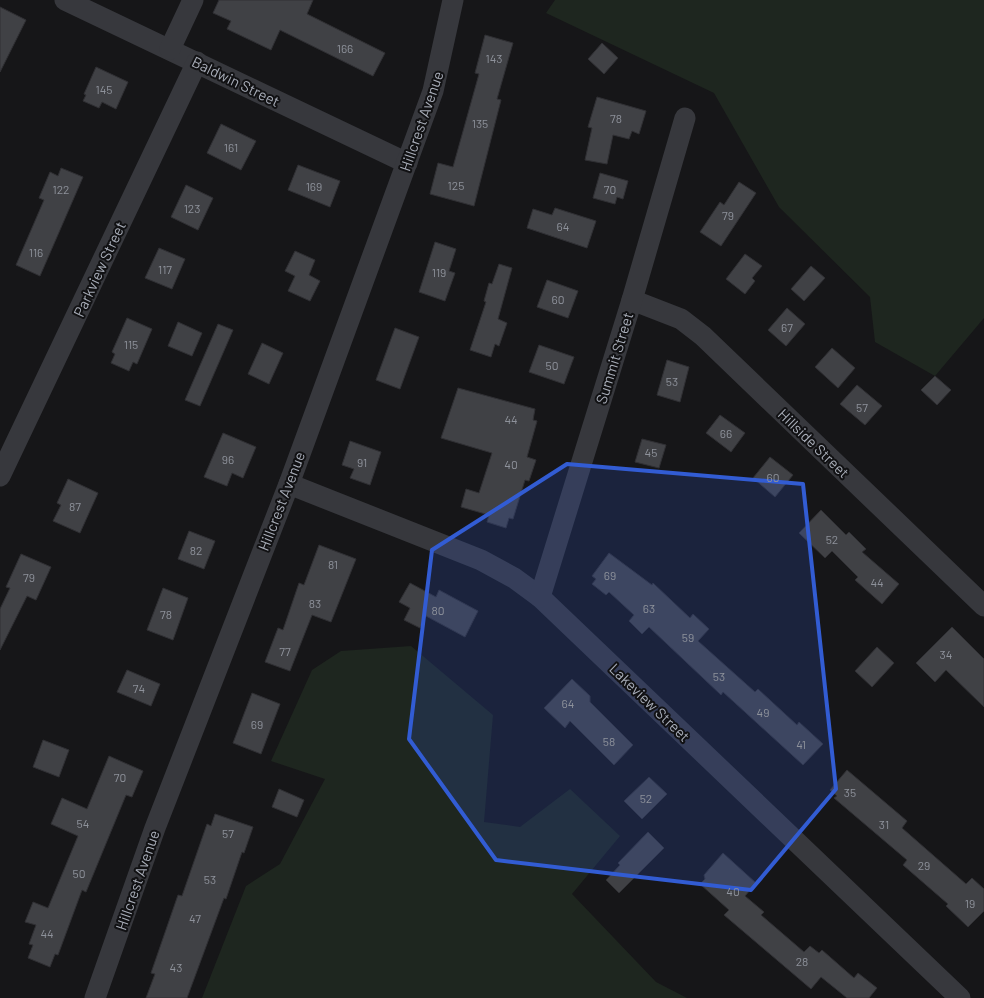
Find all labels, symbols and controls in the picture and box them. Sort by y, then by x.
house number: 166 [337,41,353,55]
house number: 143 [486,51,503,65]
street label: Baldwin Street [189,52,283,110]
street label: Hillcrest Avenue [395,68,447,174]
house number: 145 [96,82,112,96]
house number: 78 [610,111,622,125]
house number: 135 [472,116,488,130]
house number: 161 [224,140,238,154]
house number: 125 [448,178,464,192]
house number: 169 [306,179,322,193]
house number: 122 [52,182,70,196]
house number: 70 [604,182,616,196]
house number: 123 [184,201,200,215]
house number: 79 [722,208,734,222]
street label: Parkview Street [69,219,129,319]
house number: 64 [557,219,569,233]
house number: 116 [29,245,43,259]
house number: 117 [158,262,172,276]
house number: 119 [432,265,446,279]
house number: 60 [552,292,564,306]
street label: Summit Street [592,310,636,406]
house number: 67 [781,320,793,334]
house number: 115 [124,337,138,351]
house number: 50 [546,358,558,372]
house number: 53 [666,374,678,388]
house number: 57 [856,400,868,414]
street label: Hillside Street [775,405,853,481]
house number: 44 [504,412,518,426]
house number: 66 [720,426,732,440]
house number: 45 [645,445,657,459]
street label: Hillcrest Avenue [254,449,308,553]
house number: 96 [222,452,234,466]
house number: 91 [357,455,367,469]
house number: 40 [504,457,518,471]
house number: 60 [767,470,779,484]
house number: 87 [69,499,81,513]
house number: 52 [826,532,838,546]
house number: 82 [190,543,202,557]
house number: 81 [328,557,338,571]
house number: 69 [604,568,616,582]
house number: 79 [23,570,35,584]
house number: 44 [870,575,884,589]
house number: 83 [309,596,321,610]
house number: 63 [643,601,655,615]
house number: 80 [431,603,445,617]
house number: 78 [160,607,172,621]
house number: 59 [682,630,694,644]
house number: 77 [279,644,291,658]
house number: 34 [940,647,952,661]
street label: Lakeview Street [606,659,694,745]
house number: 53 [713,669,725,683]
house number: 74 [133,681,145,695]
house number: 64 [562,696,574,710]
house number: 49 [757,705,769,719]
house number: 69 [251,717,263,731]
house number: 58 [603,734,615,748]
house number: 41 [796,737,806,751]
house number: 70 [114,770,126,784]
house number: 35 [844,785,856,799]
house number: 52 [640,791,652,805]
house number: 54 [77,816,89,830]
house number: 31 [879,817,889,831]
house number: 57 [222,826,234,840]
street label: Hillcrest Avenue [111,827,163,933]
house number: 29 [918,858,930,872]
house number: 50 [73,866,85,880]
house number: 53 [204,872,216,886]
house number: 40 [726,884,740,898]
house number: 19 [965,896,975,910]
house number: 47 [189,911,201,925]
house number: 44 [40,926,54,940]
house number: 28 [796,954,808,968]
house number: 43 [170,960,182,974]

